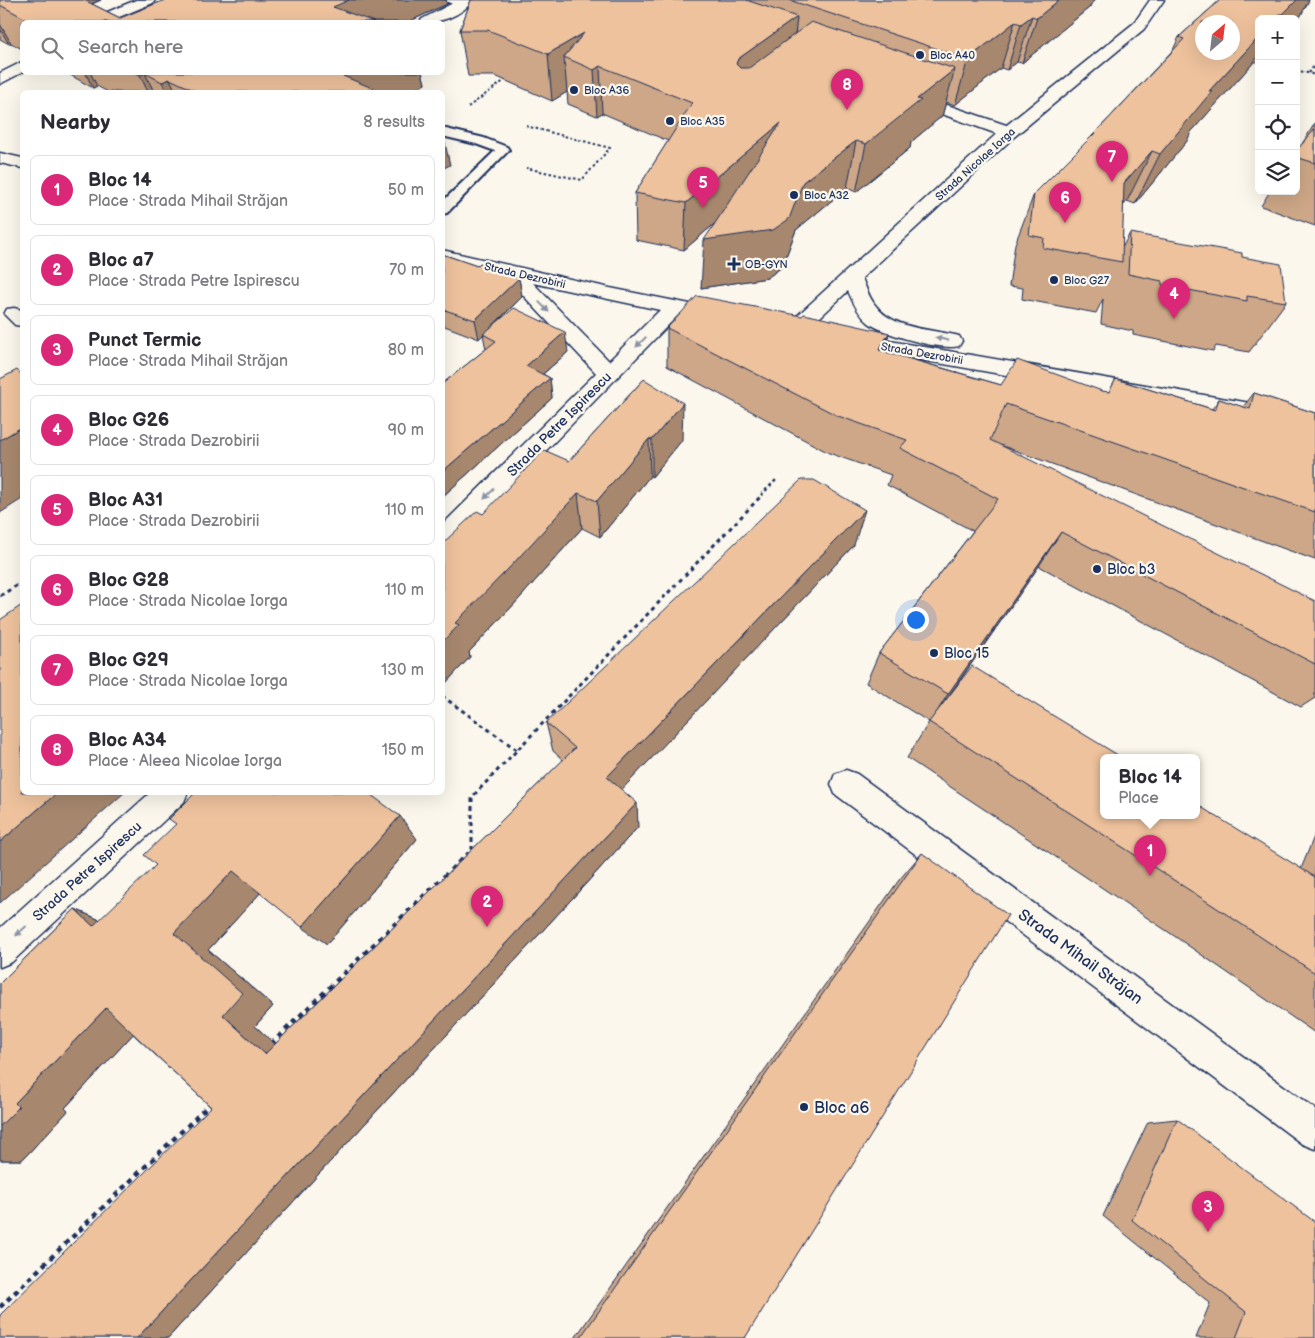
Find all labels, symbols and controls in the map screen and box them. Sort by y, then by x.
north arrow [1195,15,1240,60]
map controls [1255,15,1300,195]
button: + [1255,15,1300,60]
search box [20,20,445,75]
icon: search [38,34,66,62]
text: Search here [78,36,183,59]
marker: Bloc A40 [914,49,926,61]
place label: Bloc A40 [930,49,975,62]
button: − [1255,60,1300,105]
pin: 8 [831,69,863,110]
marker: Bloc A36 [568,84,580,96]
place label: Bloc A36 [584,84,629,97]
button: locate [1255,105,1300,150]
text: Nearby [40,110,110,135]
text: 8 results [363,113,425,132]
marker: Bloc A35 [664,115,676,127]
place label: Bloc A35 [680,115,725,128]
street label: Strada Nicolae Iorga [933,125,1018,204]
pin: 7 [1096,141,1128,182]
button: layers [1255,150,1300,195]
pin: 5 [687,167,719,208]
text: Bloc 14 [88,169,152,192]
text: 1 [54,181,60,200]
text: 50 m [388,181,424,200]
pin: 6 [1049,182,1081,223]
marker: Bloc A32 [788,189,800,201]
place label: Bloc A32 [804,189,849,202]
text: Place · Strada Mihail Străjan [88,192,288,211]
text: Bloc a7 [88,249,154,272]
marker: OB-GYN [727,257,741,271]
place label: OB-GYN [745,258,788,271]
street label: Strada Dezrobirii [483,260,567,291]
text: 2 [52,261,62,280]
text: 70 m [389,261,424,280]
text: Place · Strada Petre Ispirescu [88,272,300,291]
marker: Bloc G27 [1048,274,1060,286]
place label: Bloc G27 [1064,274,1110,287]
pin: 4 [1158,278,1190,319]
one-way arrow [538,300,550,312]
text: Punct Termic [88,329,202,352]
one-way arrow [935,335,950,343]
one-way arrow [635,336,647,348]
street label: Strada Dezrobirii [880,340,964,367]
text: 3 [52,341,62,360]
text: 80 m [388,341,424,360]
text: Place · Strada Mihail Străjan [88,352,288,371]
street label: Strada Petre Ispirescu [504,369,615,480]
text: Bloc G26 [88,409,169,432]
text: 4 [52,421,62,440]
text: 90 m [388,421,424,440]
text: Place · Strada Dezrobirii [88,432,259,451]
one-way arrow [483,488,495,500]
text: Bloc A31 [88,489,163,512]
text: 5 [52,501,62,520]
text: 110 m [385,501,424,520]
text: Place · Strada Dezrobirii [88,512,259,531]
place label: Bloc b3 [1107,561,1155,578]
marker: Bloc b3 [1091,563,1103,575]
text: Bloc G28 [88,569,169,592]
text: 6 [52,581,62,600]
text: 110 m [385,581,424,600]
text: Place · Strada Nicolae Iorga [88,592,288,611]
your location [903,607,929,633]
place label: Bloc 15 [944,645,989,662]
marker: Bloc 15 [928,647,940,659]
text: Bloc G29 [88,649,169,672]
text: 7 [53,661,61,680]
text: 130 m [381,661,424,680]
text: Place · Strada Nicolae Iorga [88,672,288,691]
text: Bloc A34 [88,729,166,752]
text: 8 [52,741,62,760]
text: 150 m [382,741,424,760]
text: Place · Aleea Nicolae Iorga [88,752,282,771]
popup [1100,754,1200,819]
text: Bloc 14 [1118,766,1182,789]
text: Place [1118,789,1159,808]
street label: Strada Petre Ispirescu [29,818,145,925]
pin: 1 [1134,835,1166,876]
pin: 2 [471,886,503,927]
street label: Strada Mihail Străjan [1014,906,1146,1009]
one-way arrow [15,925,27,937]
place label: Bloc a6 [814,1099,869,1118]
marker: Bloc a6 [798,1101,810,1113]
pin: 3 [1192,1191,1224,1232]

